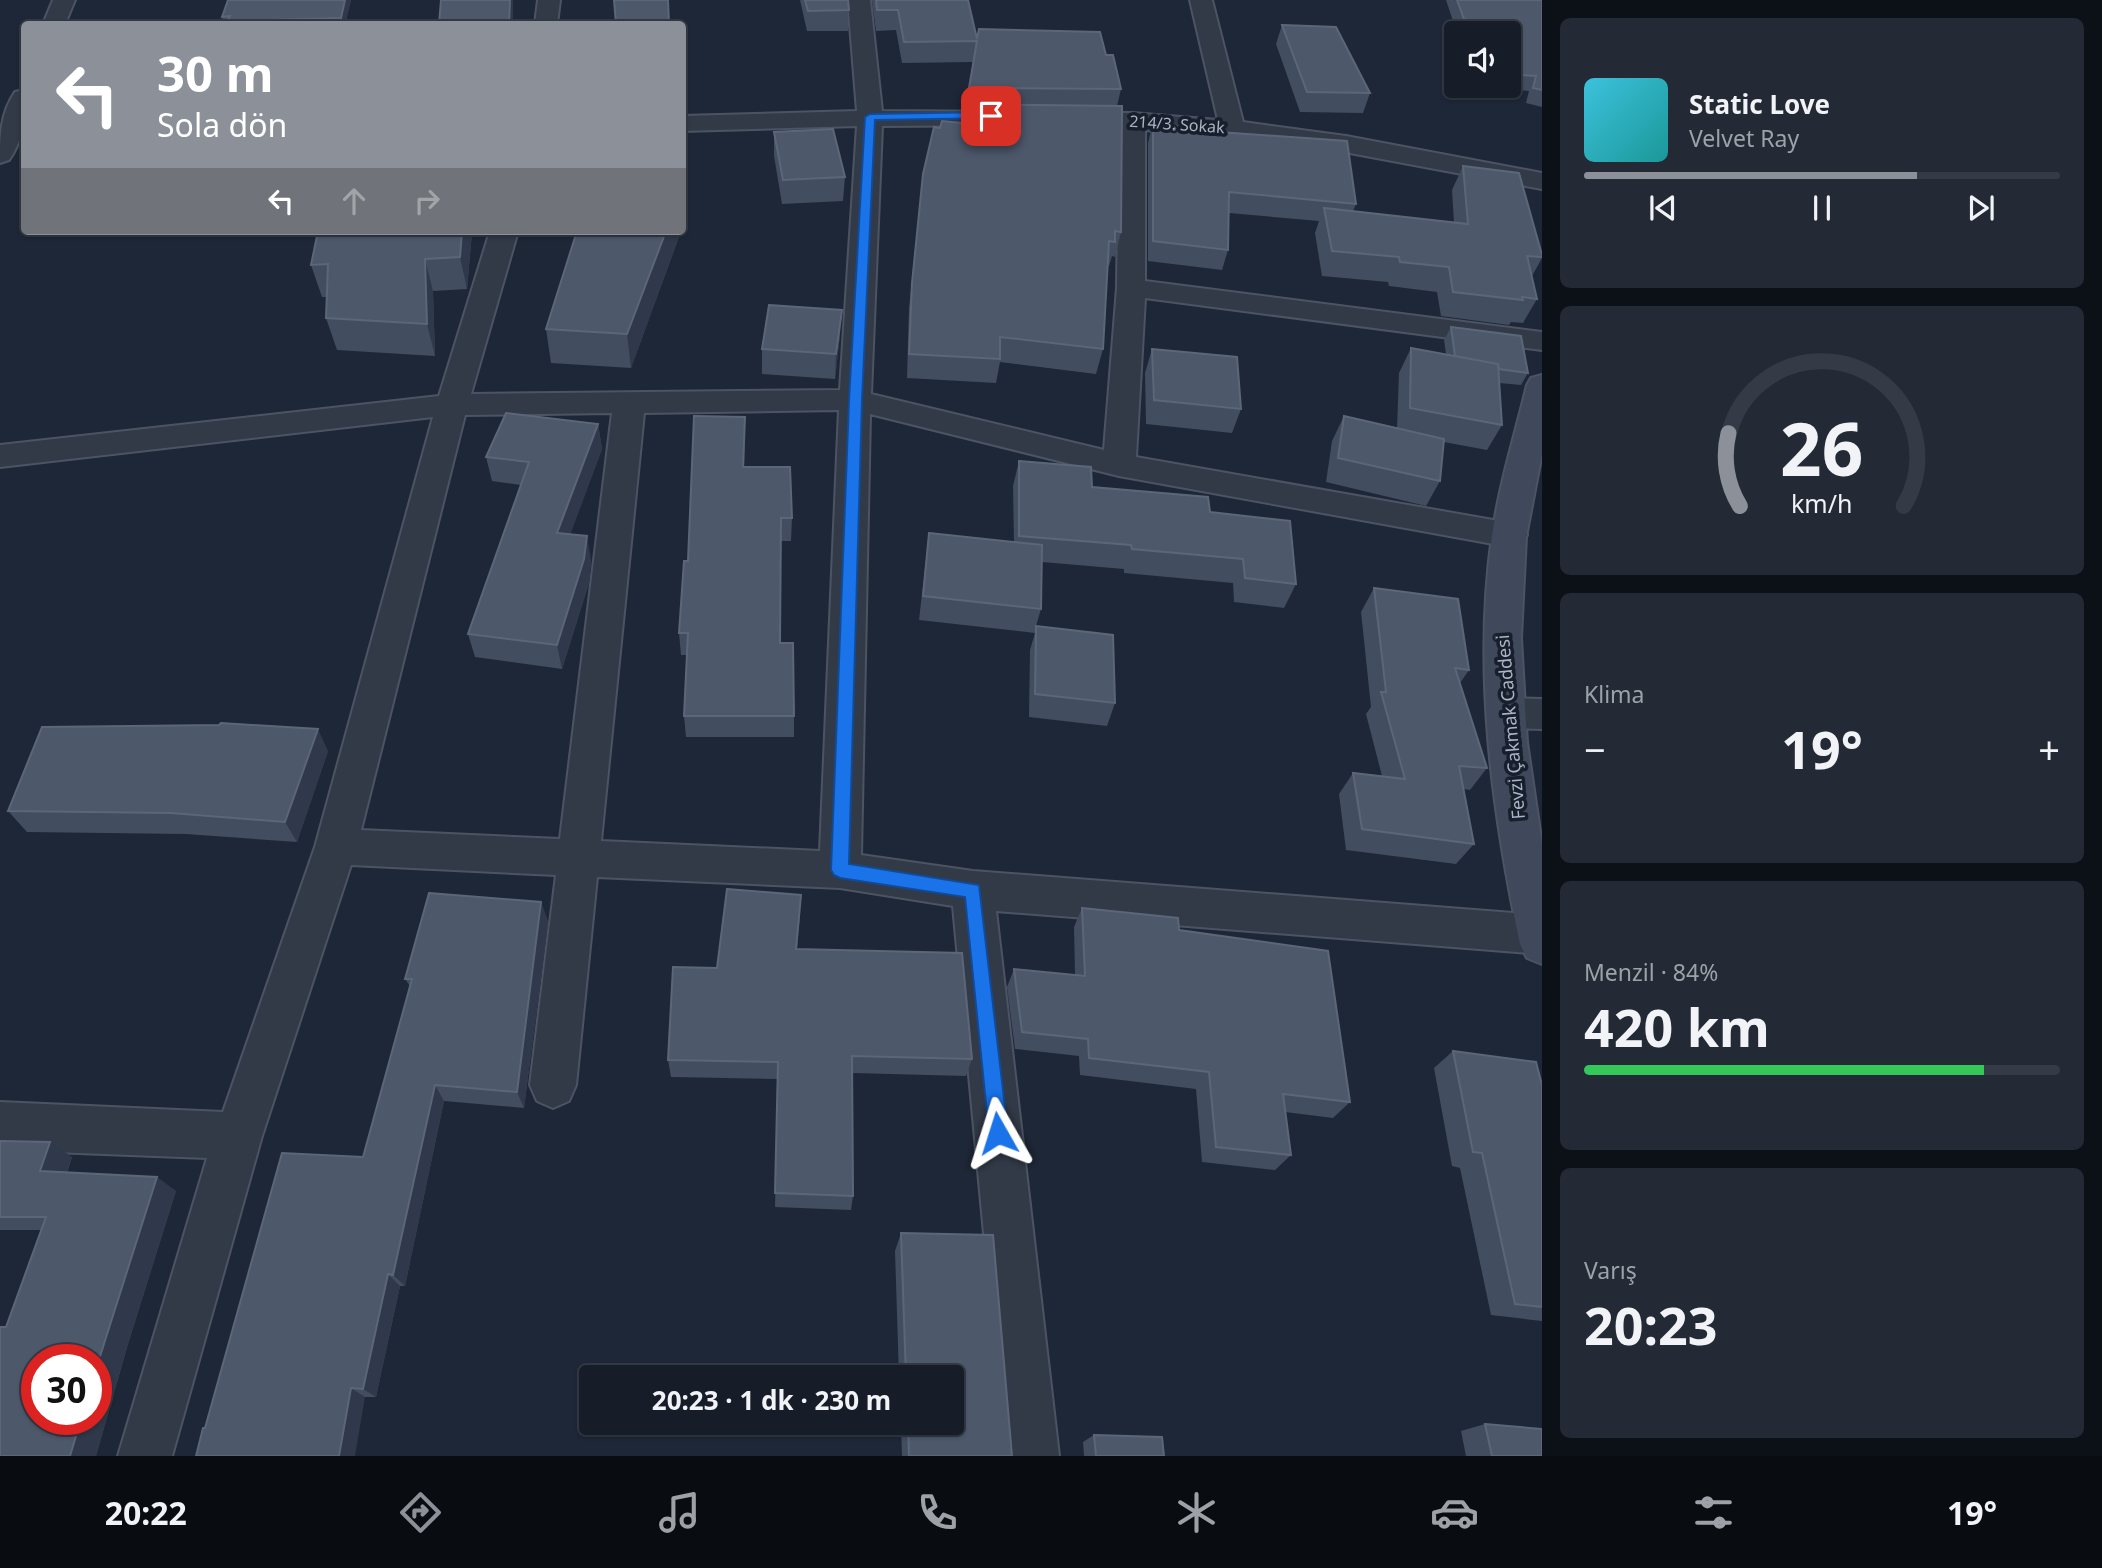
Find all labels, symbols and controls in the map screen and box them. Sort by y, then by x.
map controls [1444,21,1521,98]
button: sound [1444,21,1521,98]
text: 30 m [157,40,274,106]
icon: left [42,49,133,140]
pin [961,86,1021,146]
text: Static Love [1689,86,1830,122]
icon: arrive [972,97,1010,135]
text: Sola dön [157,103,287,146]
street label: 214/3. Sokak [1129,110,1226,138]
text: Velvet Ray [1689,122,1799,154]
icon: left [262,182,300,220]
icon: ahead [335,182,373,220]
icon: right [408,182,446,220]
icon: previous [1644,189,1682,227]
icon: pause [1803,189,1841,227]
icon: next [1962,189,2000,227]
text: 26 [1780,399,1864,498]
text: km/h [1791,486,1853,520]
street label: Fevzi Çakmak Caddesi [1490,634,1530,820]
text: Klima [1584,678,1645,710]
text: 19° [1781,713,1863,784]
text: − [1584,723,1606,775]
text: + [2038,723,2060,775]
text: Menzil · 84% [1584,956,1718,988]
text: 420 km [1584,991,1770,1062]
position arrow [961,1096,1035,1170]
text: Varış [1584,1254,1637,1286]
text: 20:23 [1584,1289,1718,1360]
speed limit sign: 30 [21,1344,112,1435]
text: 20:23 · 1 dk · 230 m [652,1382,891,1418]
icon: directions [396,1488,445,1537]
icon: music [655,1488,704,1537]
icon: phone [913,1488,962,1537]
icon: climate [1172,1488,1221,1537]
icon: car [1430,1488,1479,1537]
icon: filters [1689,1488,1738,1537]
text: 20:22 [105,1491,187,1534]
text: 19° [1947,1491,1997,1534]

